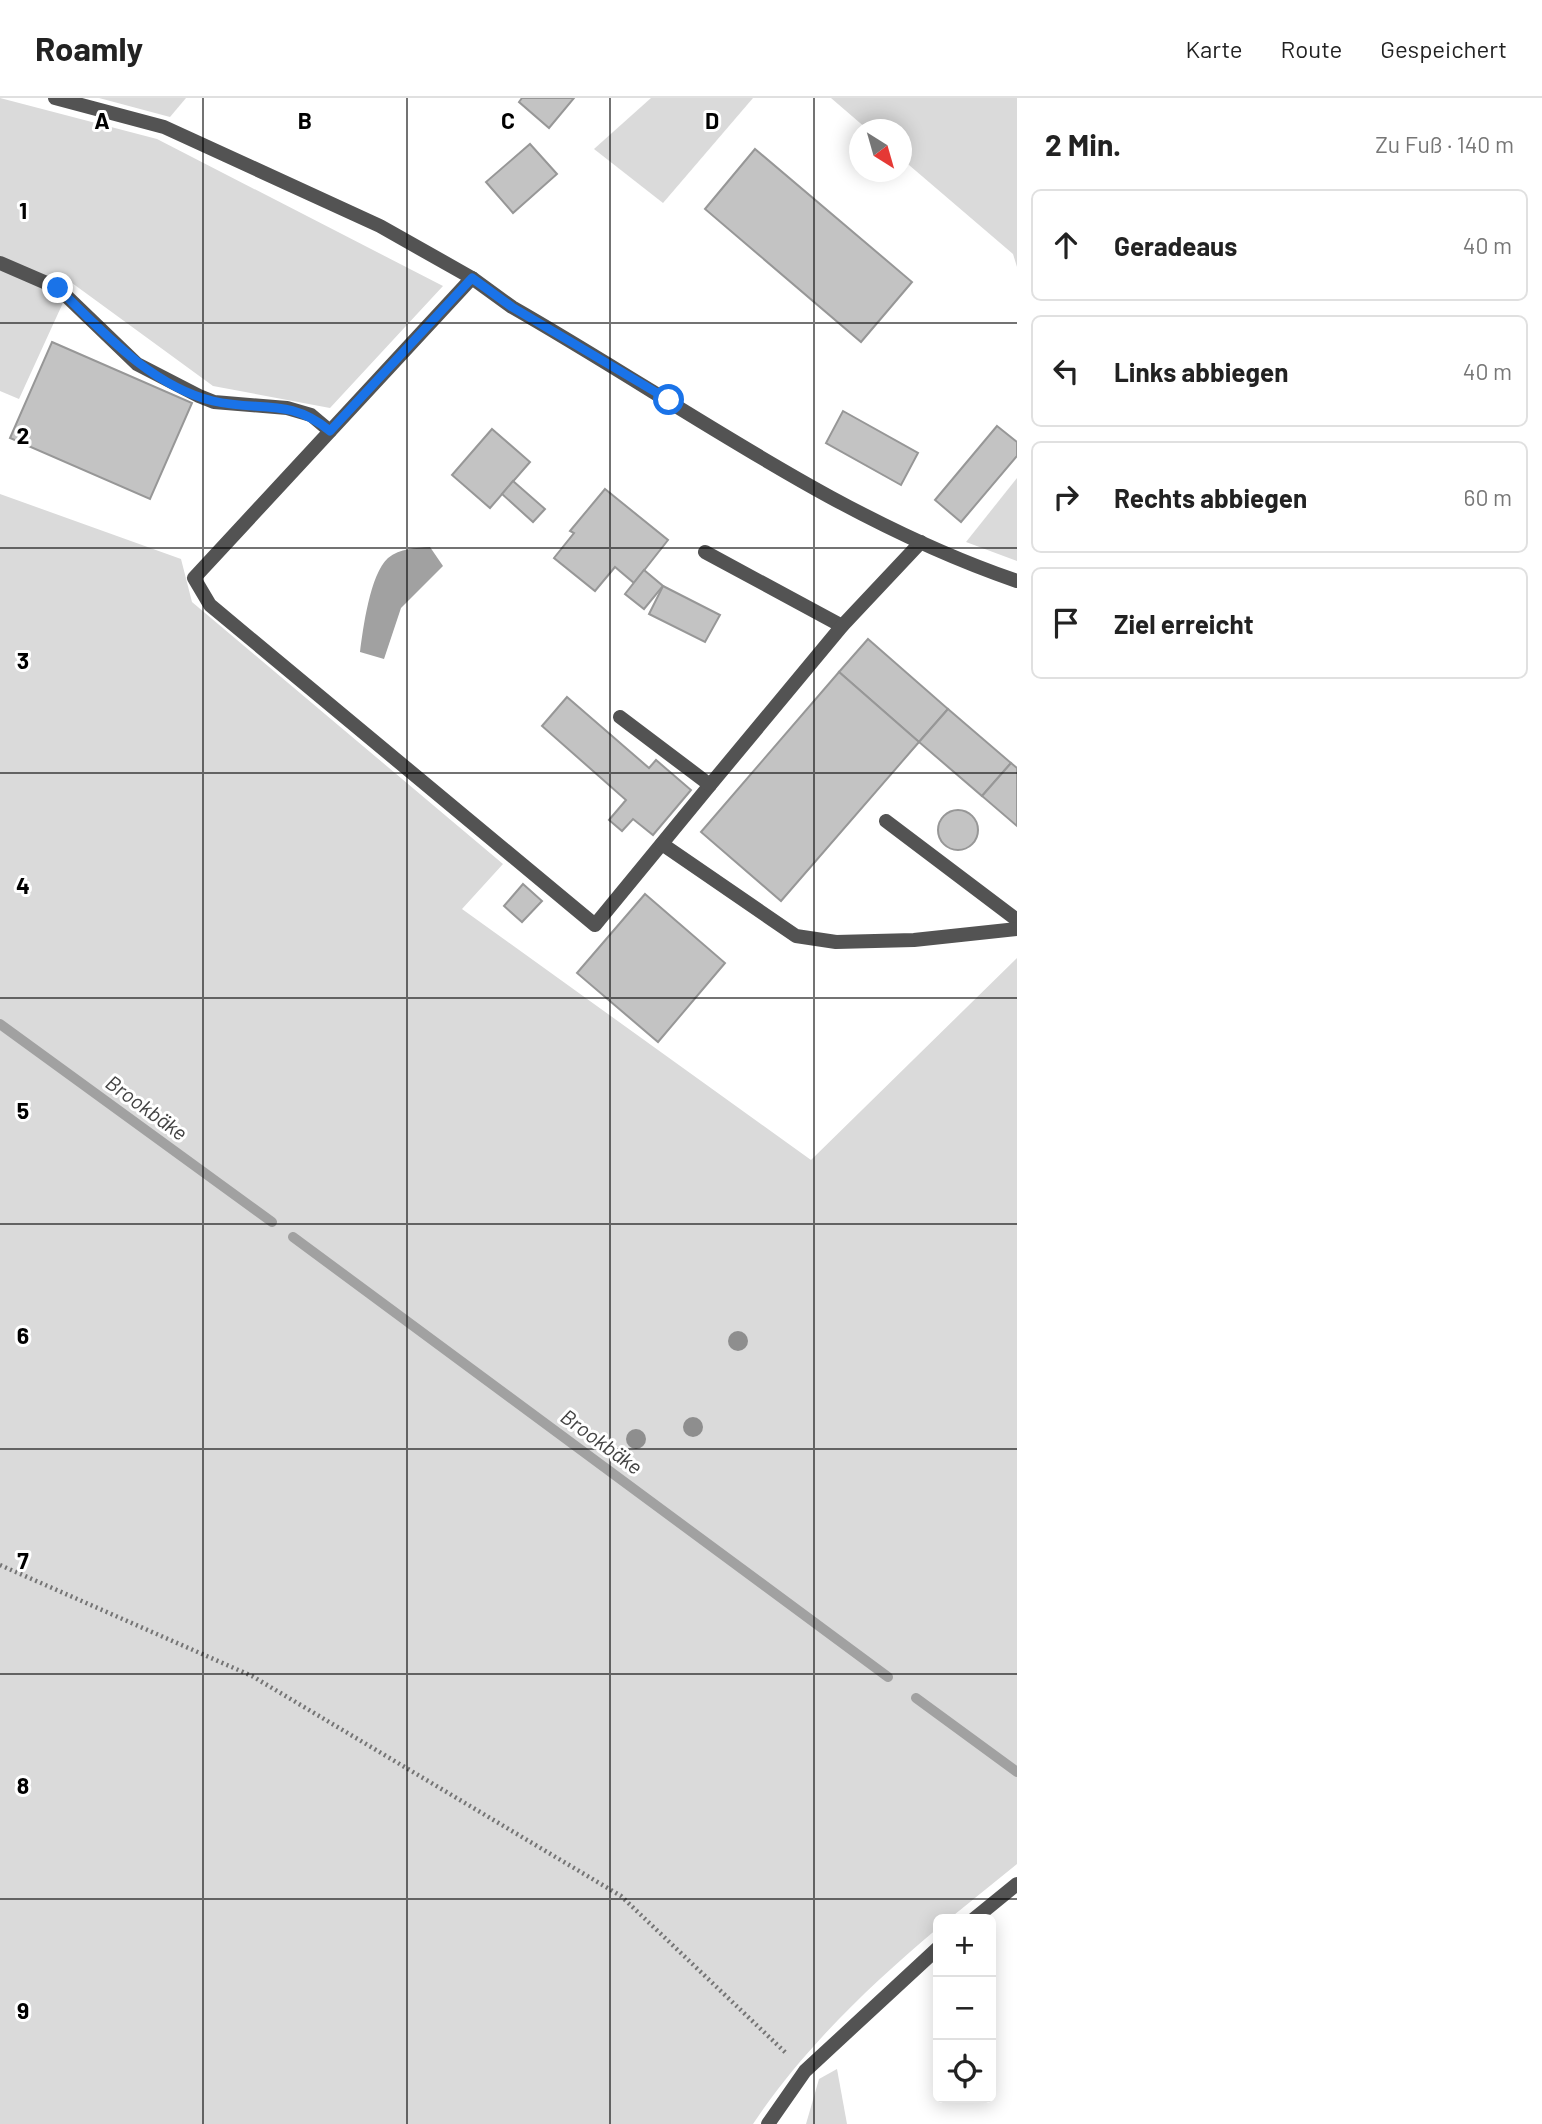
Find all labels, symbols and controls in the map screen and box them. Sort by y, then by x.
text: Roamly [35,28,143,68]
text: Karte [1185,34,1243,63]
text: Route [1281,34,1342,63]
text: Gespeichert [1380,34,1507,63]
text: A [94,106,110,134]
text: B [298,106,312,134]
text: C [501,106,515,134]
text: D [705,106,719,134]
north arrow [849,119,912,182]
text: 2 Min. [1045,126,1121,162]
text: Zu Fuß · 140 m [1375,130,1514,158]
text: 1 [19,196,27,224]
icon: ahead [1047,226,1085,264]
text: Geradeaus [1114,230,1237,261]
text: 40 m [1463,231,1512,259]
route end [42,272,73,303]
icon: left [1047,352,1085,390]
text: Links abbiegen [1114,356,1288,387]
text: 40 m [1463,357,1512,385]
route start [653,384,684,415]
text: 2 [17,421,29,449]
icon: right [1047,478,1085,516]
text: Rechts abbiegen [1114,482,1307,513]
text: 60 m [1464,483,1512,511]
icon: arrive [1047,604,1085,642]
text: Ziel erreicht [1114,608,1254,639]
text: 3 [17,646,29,674]
text: 4 [16,871,30,899]
water label: Brookbäke [101,1069,193,1145]
text: 5 [17,1096,29,1124]
text: 6 [17,1321,29,1349]
water label: Brookbäke [556,1403,648,1479]
text: 7 [17,1546,29,1574]
text: 8 [17,1771,29,1799]
map controls [933,1914,996,2103]
button: + [933,1914,996,1977]
button: − [933,1977,996,2040]
text: 9 [17,1996,29,2024]
button: locate [933,2040,996,2103]

